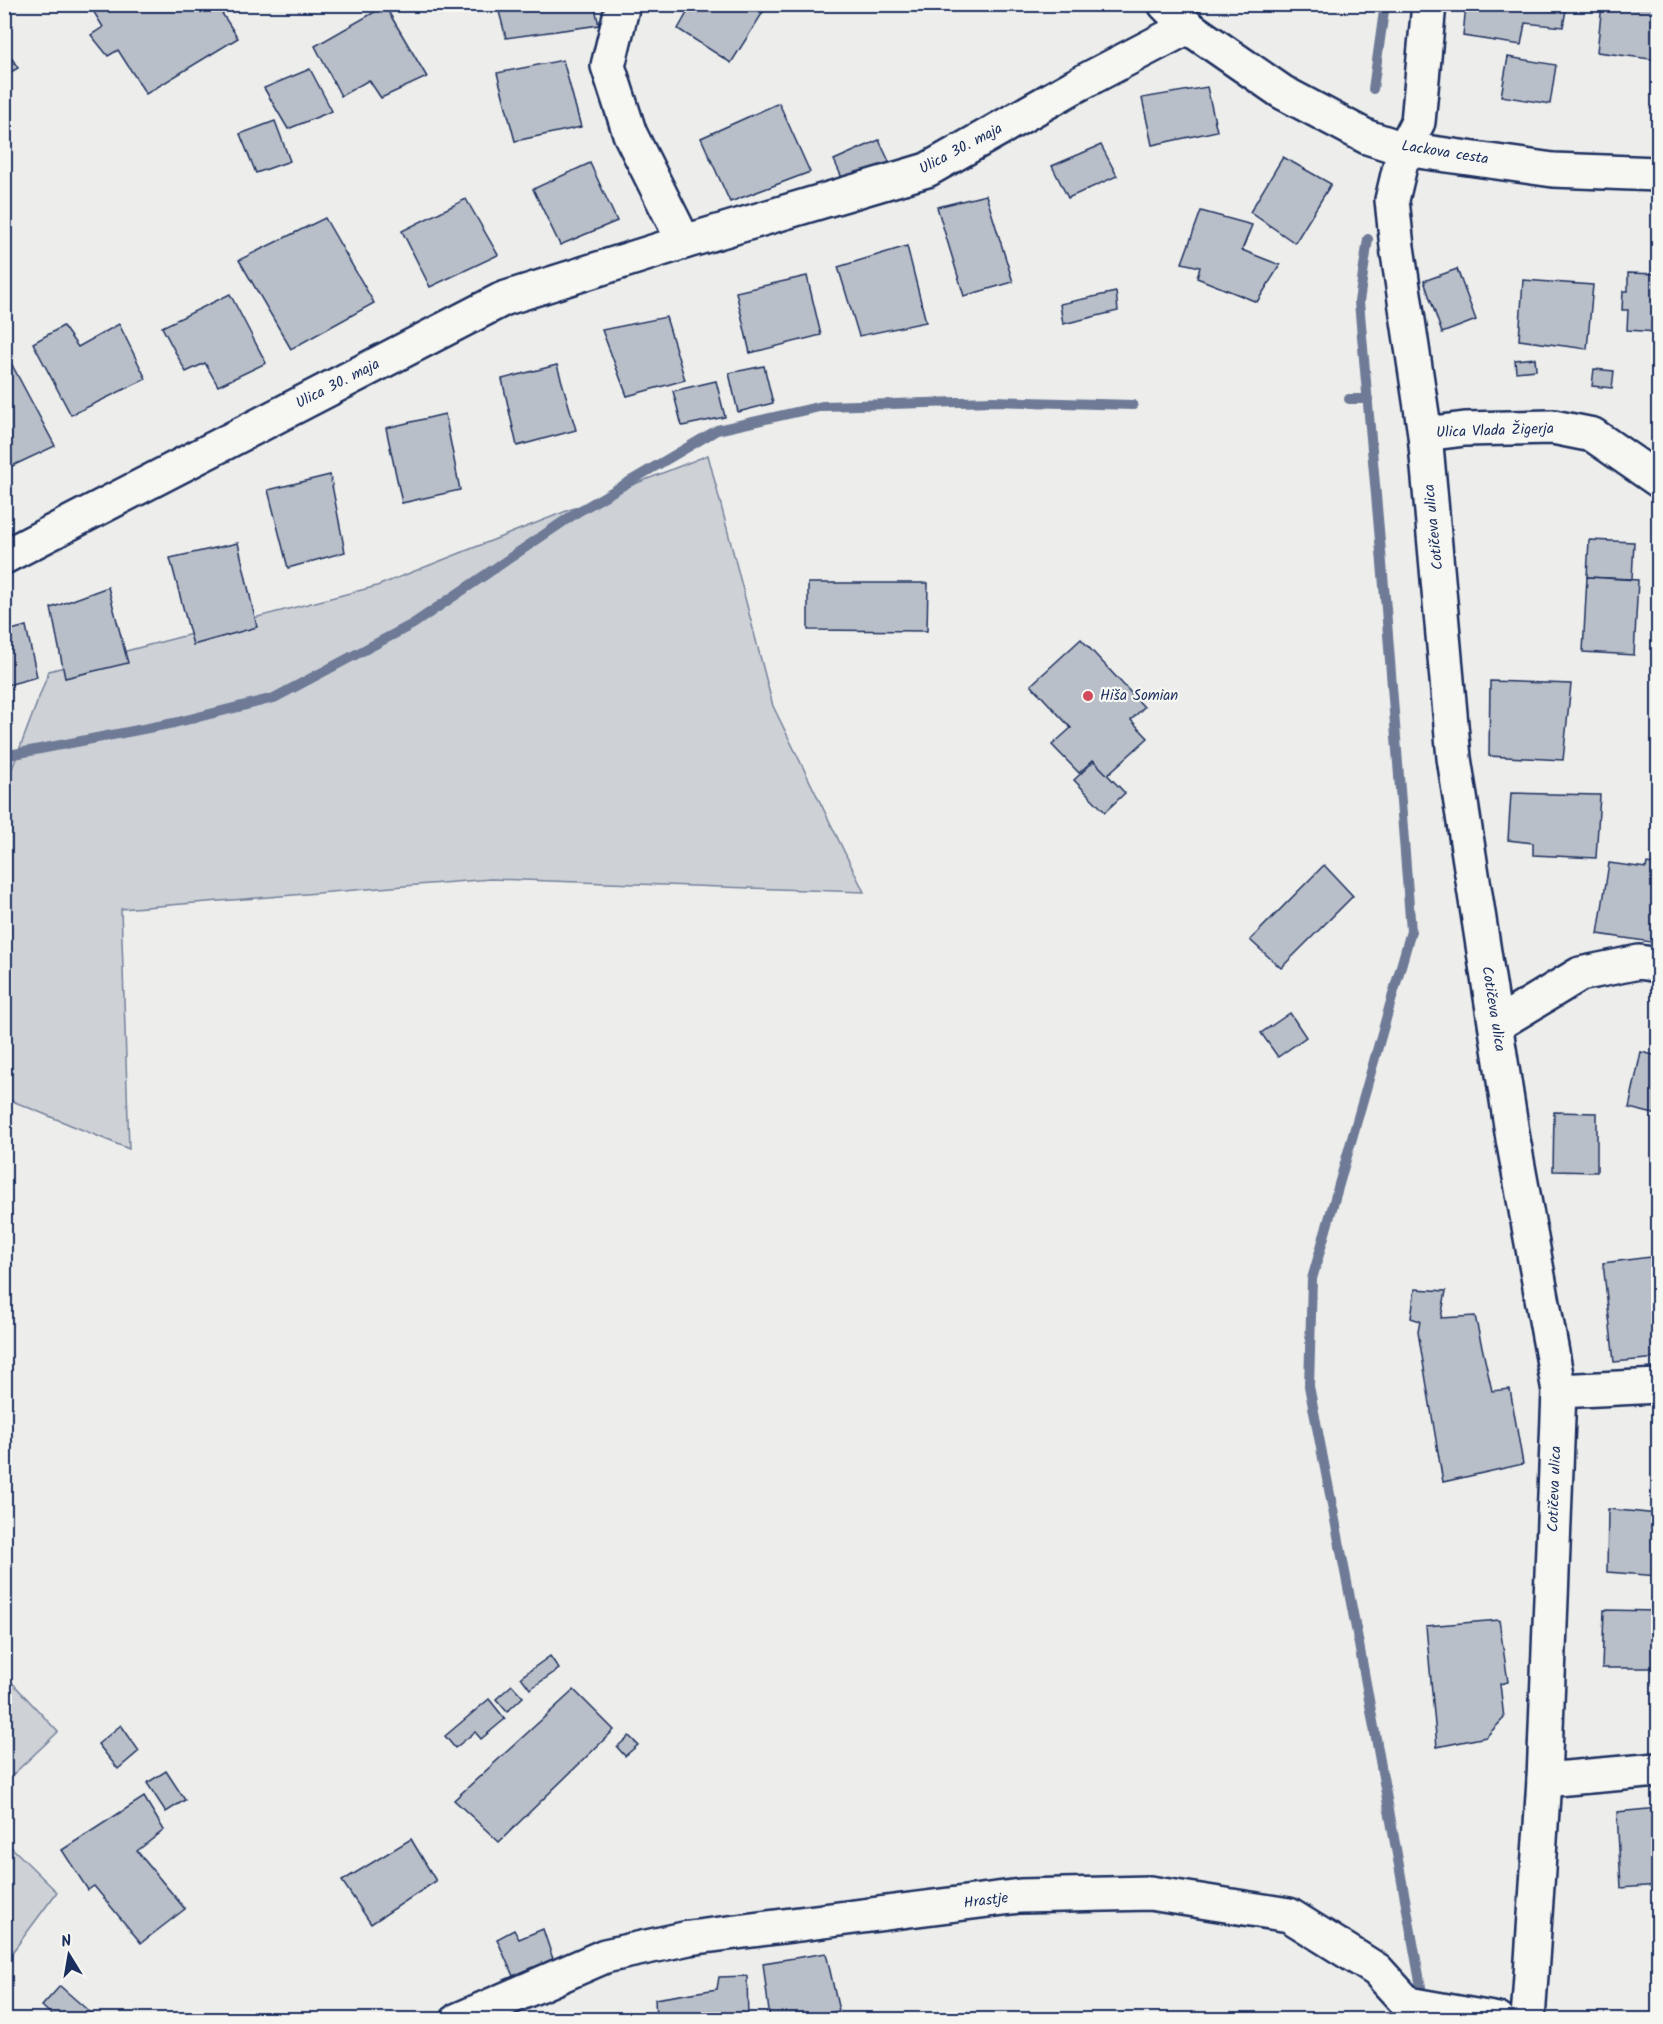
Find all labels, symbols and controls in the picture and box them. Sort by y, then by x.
street label: Ulica 30. maja [915,117,1007,181]
street label: Lackova cesta [1400,134,1490,172]
street label: Ulica 30. maja [292,353,384,415]
street label: Ulica Vlada Žigerja [1436,417,1554,445]
street label: Cotičeva ulica [1418,483,1450,571]
place label: Hiša Somian [1100,684,1178,708]
marker: Hiša Somian [1081,689,1095,703]
street label: Cotičeva ulica [1474,965,1512,1053]
street label: Cotičeva ulica [1542,1446,1568,1532]
street label: Hrastje [962,1886,1010,1916]
north arrow [39,1925,99,1985]
text: N [59,1929,74,1955]

